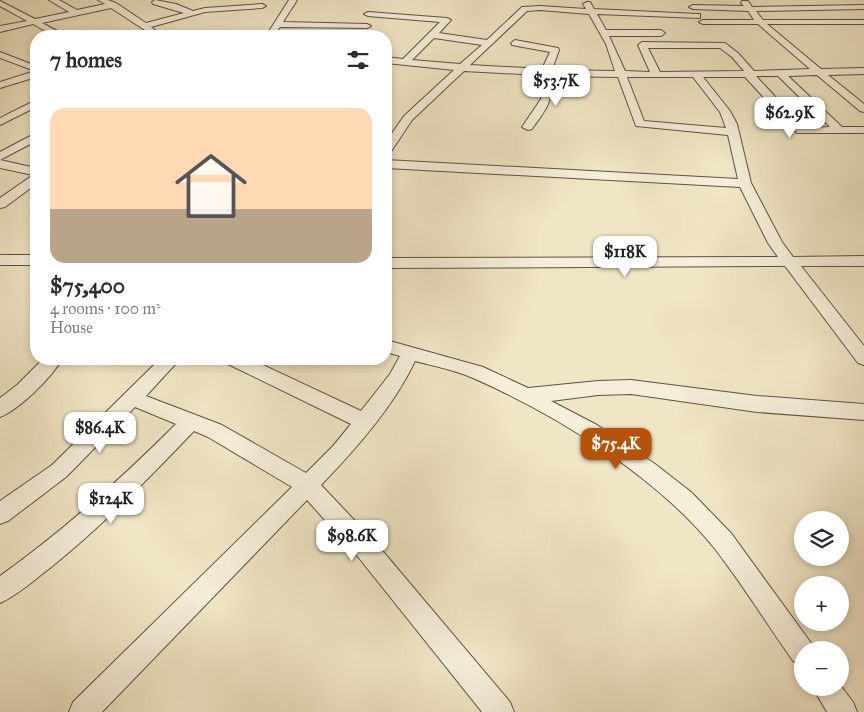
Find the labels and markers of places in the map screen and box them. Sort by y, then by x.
pin: $53.7K [515,64,597,107]
pin: $62.9K [749,96,831,139]
pin: $118K [590,236,660,278]
pin: $86.4K [59,412,141,454]
pin: $75.4K [575,428,657,470]
pin: $124K [76,482,146,525]
pin: $98.6K [311,520,393,562]

